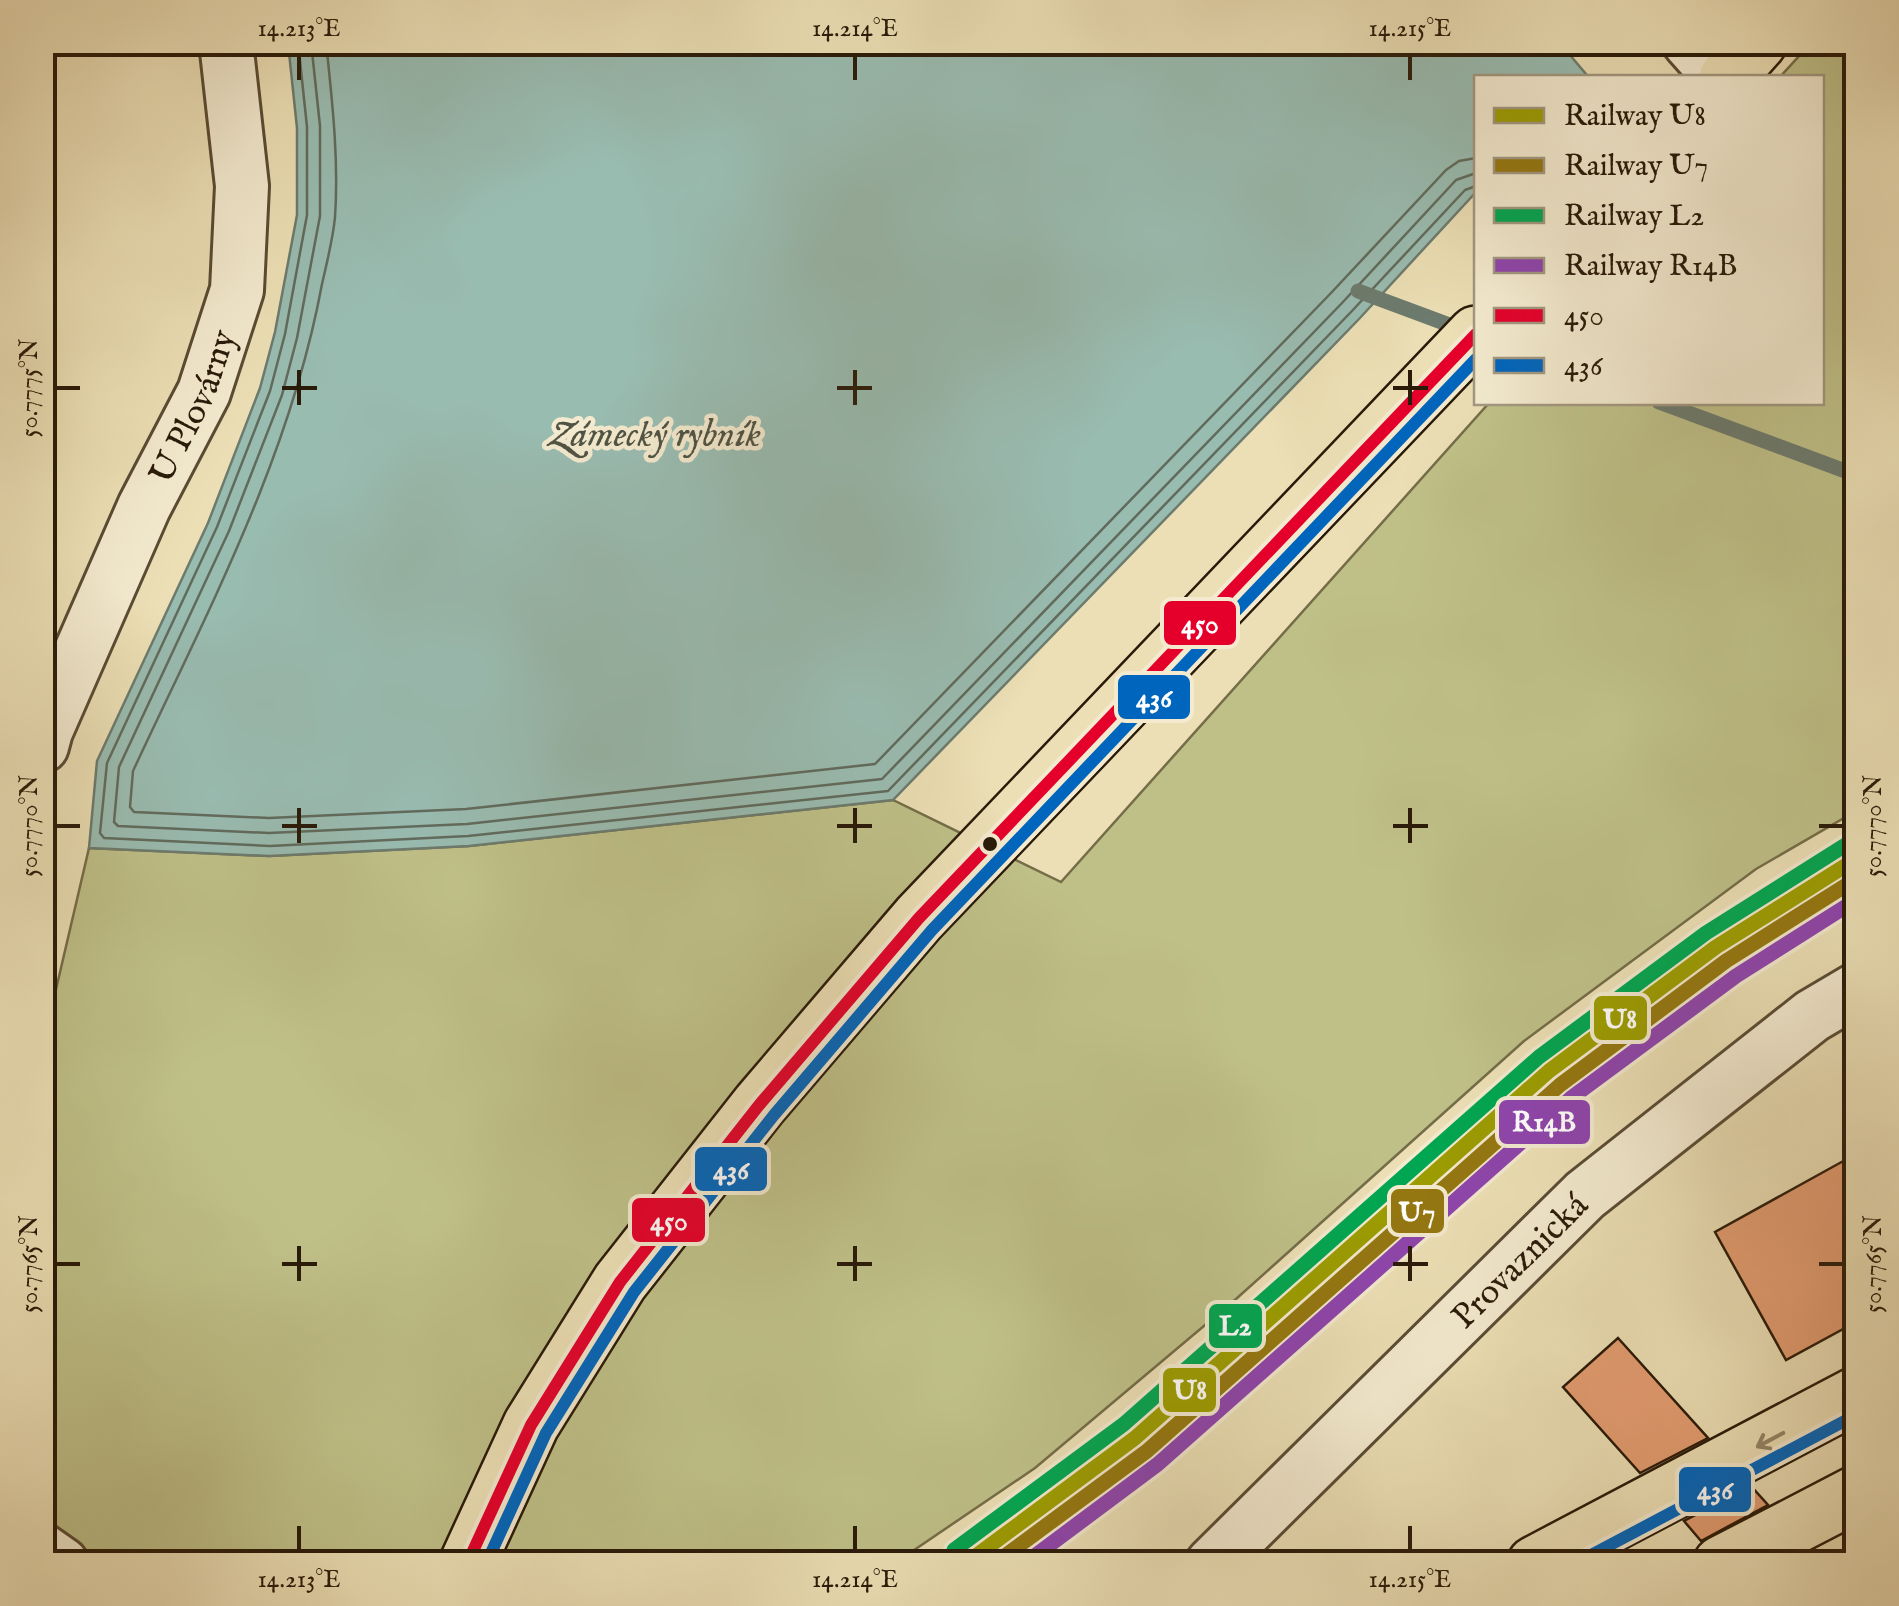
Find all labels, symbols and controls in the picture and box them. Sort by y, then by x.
text: 14.213°E [257,13,341,45]
text: 14.214°E [812,13,898,45]
text: 14.215°E [1369,13,1451,45]
legend [1474,75,1824,405]
text: Railway U8 [1564,98,1706,136]
text: Railway U7 [1564,148,1708,186]
text: Railway L2 [1564,198,1704,236]
text: Railway R14B [1564,248,1737,286]
text: 450 [1564,298,1604,336]
street label: U Plovárny [140,324,248,492]
text: 50.7775°N [14,339,46,437]
text: 436 [1564,348,1604,386]
water label: Zámecký rybník [546,412,761,460]
line badge: 450 [1162,599,1238,647]
text: 450 [1181,608,1219,643]
line badge: 436 [1116,673,1192,721]
text: 436 [1136,682,1173,717]
text: 50.7770°N [14,775,46,877]
text: 50.7770°N [1858,775,1890,877]
unlabelled marker [980,834,1000,854]
line badge: U8 [1592,994,1649,1042]
text: U8 [1603,1003,1637,1038]
line badge: R14B [1497,1098,1592,1146]
text: R14B [1512,1106,1576,1141]
line badge: 436 [693,1145,769,1193]
text: 436 [713,1154,750,1189]
street label: Provaznická [1443,1184,1600,1340]
line badge: U7 [1389,1187,1446,1235]
line badge: 450 [630,1196,707,1244]
text: U7 [1399,1196,1435,1231]
text: 450 [650,1205,688,1240]
text: 50.7765°N [14,1215,46,1313]
text: 50.7765°N [1858,1215,1890,1313]
line badge: L2 [1207,1302,1264,1350]
text: L2 [1218,1310,1252,1345]
line badge: U8 [1161,1366,1218,1414]
text: U8 [1173,1374,1207,1409]
one-way arrow [1756,1431,1786,1450]
line badge: 436 [1677,1465,1753,1514]
text: 436 [1697,1474,1734,1509]
text: 14.213°E [257,1564,341,1596]
text: 14.214°E [812,1564,898,1596]
text: 14.215°E [1369,1564,1451,1596]

